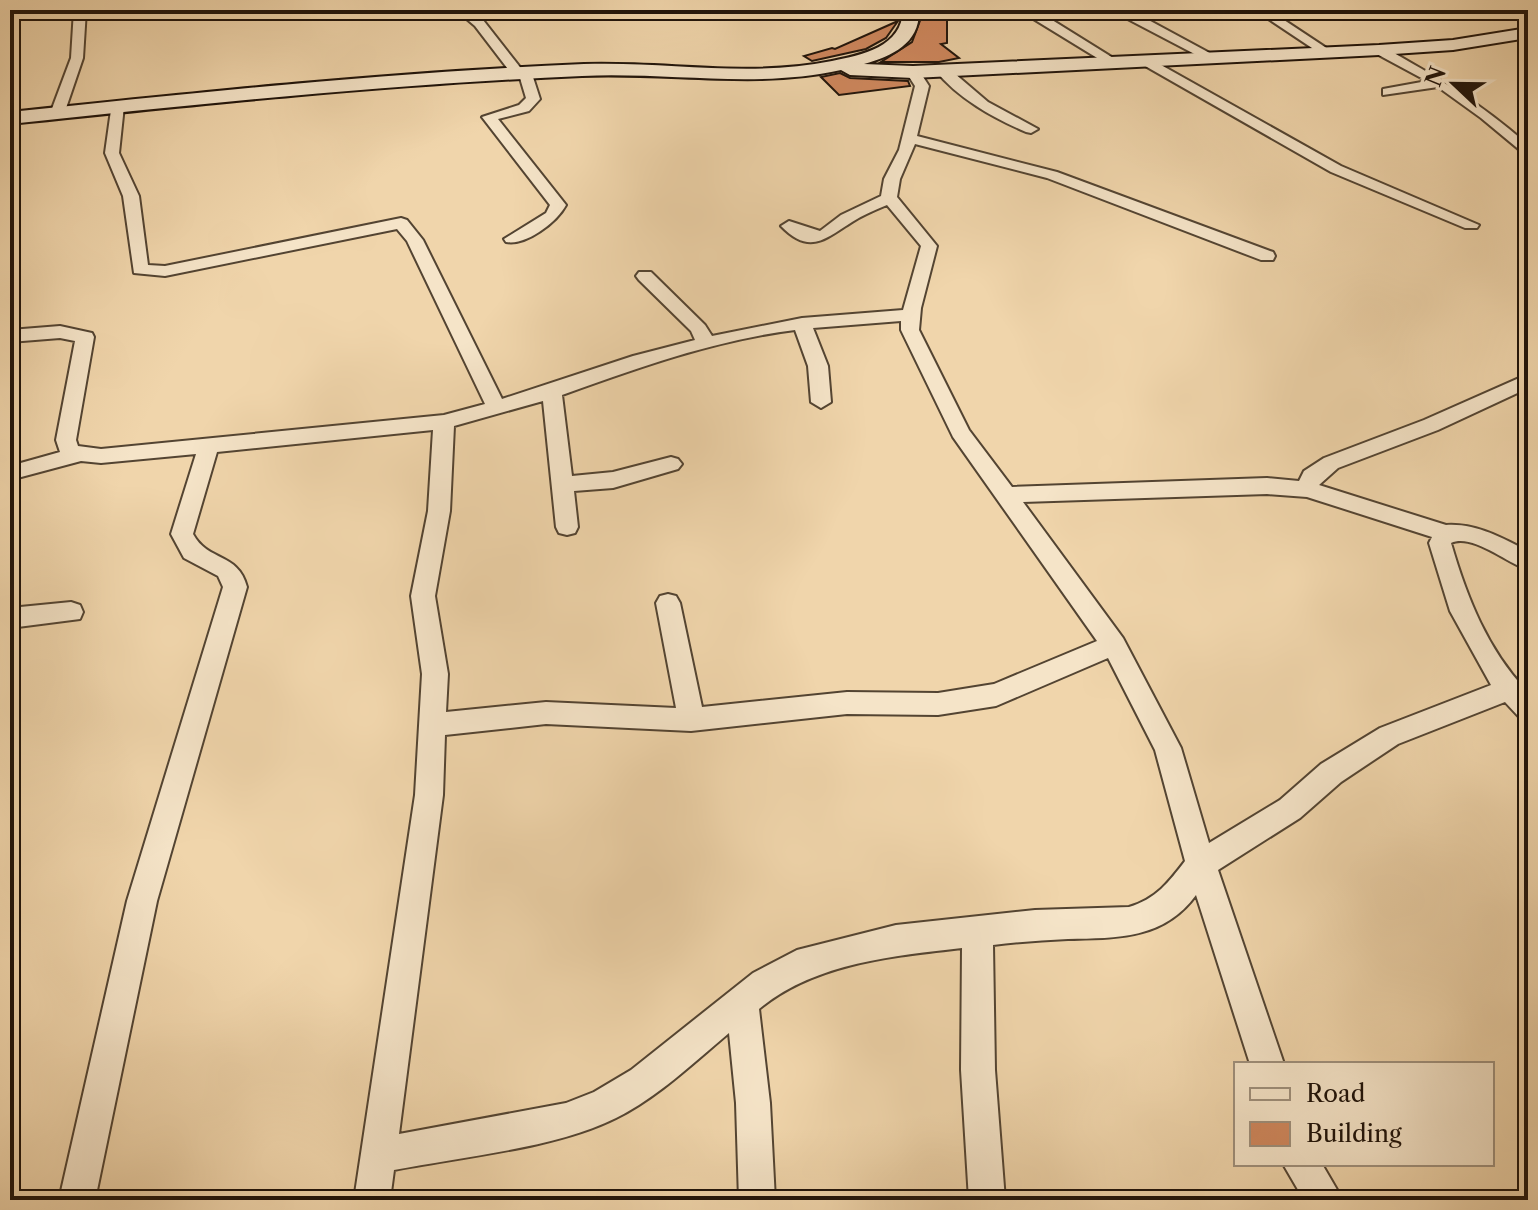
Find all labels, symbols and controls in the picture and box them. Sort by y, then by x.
north arrow [1414,44,1494,124]
text: N [1420,63,1452,91]
legend [1234,1062,1494,1166]
text: Road [1306,1079,1366,1108]
text: Building [1306,1119,1402,1148]

